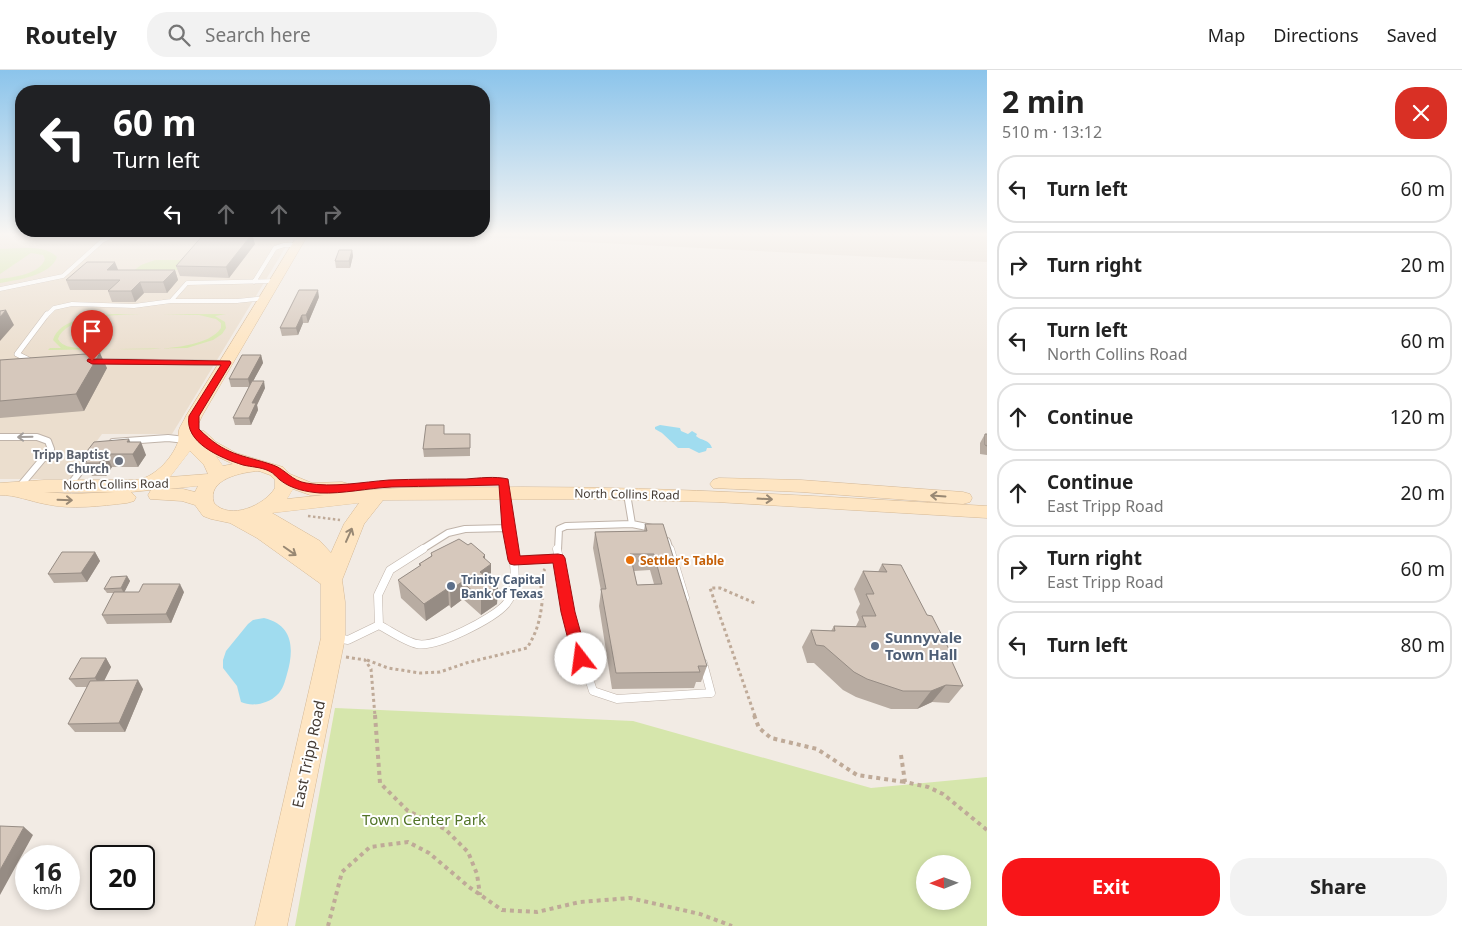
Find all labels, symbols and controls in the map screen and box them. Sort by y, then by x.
search box [147,12,497,57]
text: Routely [25,18,117,51]
icon: search [165,21,193,49]
text: Search here [205,22,311,48]
text: Map [1208,23,1245,47]
text: Directions [1273,23,1359,47]
text: Saved [1387,23,1437,47]
text: 2 min [1002,81,1085,122]
button: close [1395,87,1447,139]
text: 60 m [113,99,196,146]
icon: left [30,105,95,170]
text: 510 m · 13:12 [1002,121,1102,143]
text: Turn left [113,144,200,174]
icon: left [1004,175,1032,203]
text: Turn left [1047,176,1128,202]
text: 60 m [1401,176,1445,202]
icon: left [159,200,187,228]
icon: ahead [212,200,240,228]
icon: ahead [265,200,293,228]
icon: right [318,200,346,228]
icon: right [1004,251,1032,279]
text: Turn right [1047,252,1142,278]
text: 20 m [1401,252,1445,278]
pin [71,310,113,361]
icon: arrive [78,317,106,345]
text: Turn left [1047,317,1128,343]
icon: left [1004,327,1032,355]
text: 60 m [1401,328,1445,354]
text: North Collins Road [1047,343,1188,365]
icon: ahead [1004,403,1032,431]
text: Continue [1047,404,1133,430]
text: 120 m [1390,404,1445,430]
one-way arrow [18,432,34,442]
place label: Tripp Baptist Church [33,446,109,477]
marker: Tripp Baptist Church [113,455,125,467]
text: Continue [1047,469,1133,495]
street label: North Collins Road [63,475,169,493]
icon: ahead [1004,479,1032,507]
text: 20 m [1401,480,1445,506]
street label: North Collins Road [574,485,680,503]
one-way arrow [931,492,947,501]
one-way arrow [757,495,773,504]
text: East Tripp Road [1047,495,1164,517]
one-way arrow [56,496,72,505]
one-way arrow [344,528,354,543]
text: Turn right [1047,545,1142,571]
one-way arrow [283,546,297,556]
place label: Settler's Table [640,552,724,569]
marker: Settler's Table [624,554,636,566]
icon: right [1004,555,1032,583]
text: 60 m [1401,556,1445,582]
place label: Trinity Capital Bank of Texas [461,571,545,602]
text: East Tripp Road [1047,571,1164,593]
marker: Trinity Capital Bank of Texas [445,580,457,592]
place label: Sunnyvale Town Hall [885,627,962,664]
icon: left [1004,631,1032,659]
position arrow [554,632,606,684]
text: Turn left [1047,632,1128,658]
text: 80 m [1401,632,1445,658]
marker: Sunnyvale Town Hall [869,640,881,652]
street label: East Tripp Road [287,698,329,810]
park label: Town Center Park [362,809,486,829]
speed limit sign: 20 [90,845,155,910]
text: 16 [33,854,62,888]
north arrow [916,855,971,910]
map controls [916,855,971,910]
button: Exit [1002,858,1220,916]
button: Share [1230,858,1447,916]
text: km/h [33,881,62,898]

